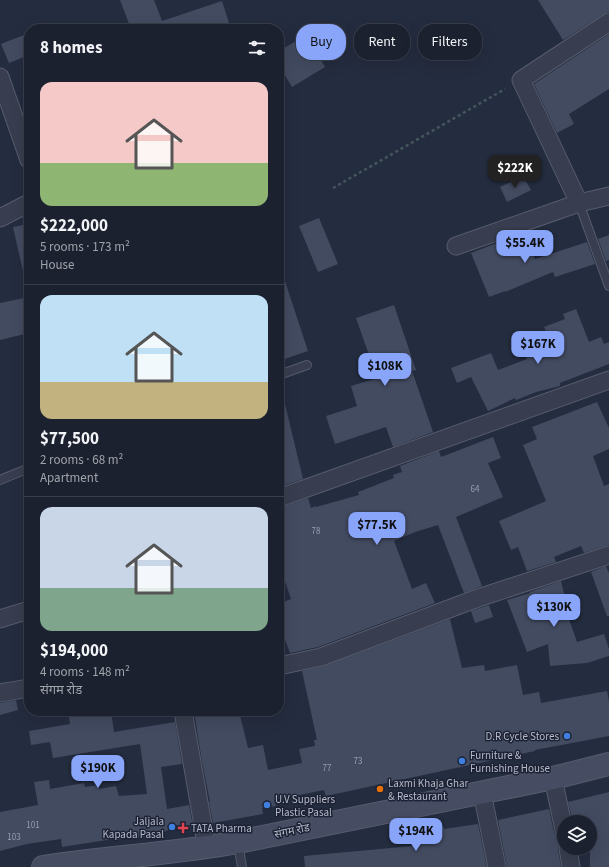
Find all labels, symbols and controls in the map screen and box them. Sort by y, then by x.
chip: Buy [296,24,346,60]
chip: Rent [354,24,410,60]
chip: Filters [418,24,482,60]
text: 8 homes [40,36,102,60]
icon: filters [246,37,268,59]
icon: home [118,108,190,180]
pin: $222K [487,155,543,189]
text: $222K [497,159,533,177]
text: $222,000 [40,214,108,238]
pin: $55.4K [492,230,558,264]
text: $55.4K [505,234,545,252]
text: 5 rooms · 173 m² [40,238,130,256]
text: House [40,256,75,274]
icon: home [118,321,190,393]
pin: $167K [510,331,566,365]
text: $167K [520,335,556,353]
pin: $108K [357,353,413,387]
text: $108K [367,357,403,375]
text: $77,500 [40,427,99,451]
text: 2 rooms · 68 m² [40,451,123,469]
text: Apartment [40,469,98,487]
house number: 64 [471,483,480,496]
pin: $77.5K [344,512,410,546]
text: $77.5K [357,516,397,534]
house number: 78 [312,525,321,538]
icon: home [118,533,190,605]
pin: $130K [526,594,582,628]
text: $130K [536,598,572,616]
text: $194,000 [40,639,108,663]
text: 4 rooms · 148 m² [40,663,130,681]
text: संगम रोड [40,681,82,699]
place label: D.R Cycle Stores [485,729,559,744]
marker: D.R Cycle Stores [562,731,572,741]
place label: Furniture & Furnishing House [470,748,551,776]
pin: $190K [70,755,126,789]
house number: 73 [354,755,363,768]
marker: Furniture & Furnishing House [457,756,467,766]
text: $190K [80,759,116,777]
house number: 77 [323,762,332,775]
place label: Laxmi Khaja Ghar & Restaurant [388,776,468,804]
marker: Laxmi Khaja Ghar & Restaurant [375,784,385,794]
place label: U.V Suppliers Plastic Pasal [275,792,336,820]
marker: U.V Suppliers Plastic Pasal [262,800,272,810]
place label: Jaljala Kapada Pasal [102,814,164,842]
map controls [557,815,597,855]
button: layers [557,815,597,855]
pin: $194K [388,818,444,852]
house number: 101 [26,819,40,832]
street label: संगम रोड [273,820,311,842]
place label: TATA Pharma [191,821,252,836]
marker: Jaljala Kapada Pasal [167,822,177,832]
text: $194K [398,822,434,840]
marker: TATA Pharma [178,823,188,833]
house number: 103 [7,831,21,844]

